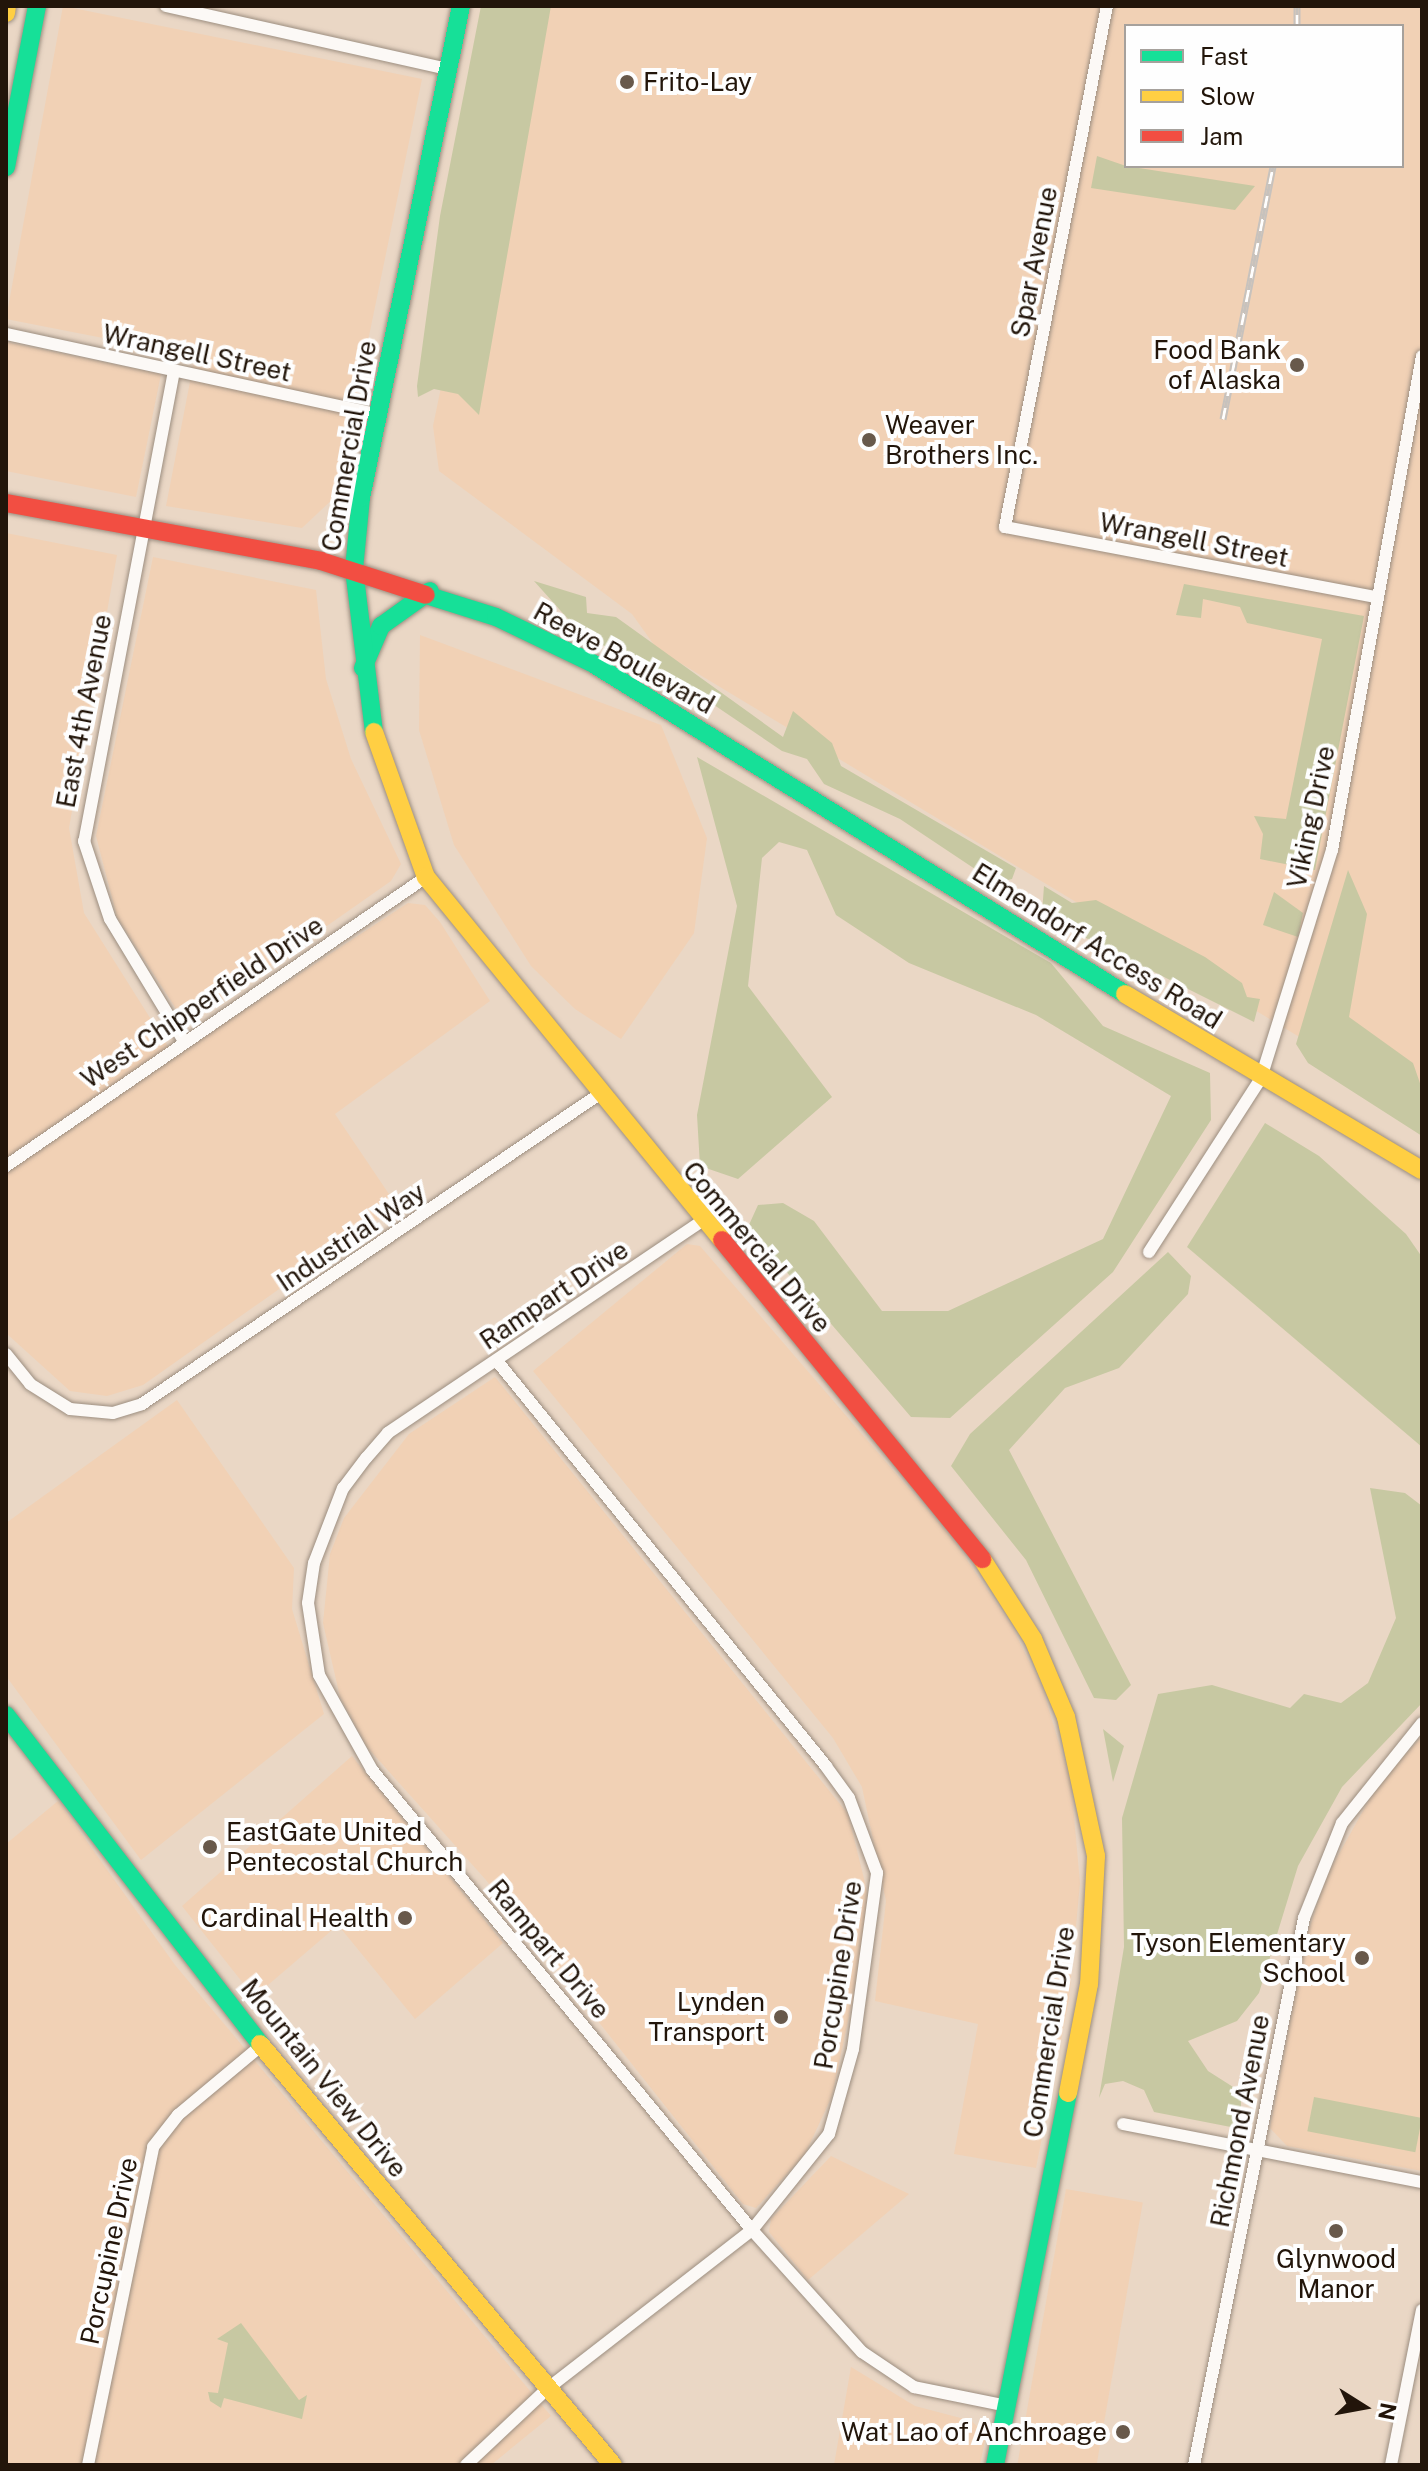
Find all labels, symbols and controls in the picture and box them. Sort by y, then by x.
legend [1124,24,1404,168]
text: Fast [1200,42,1248,70]
place label: Frito-Lay [643,66,752,98]
marker: Frito-Lay [618,73,636,91]
text: Slow [1200,82,1255,110]
text: Jam [1200,122,1243,150]
street label: Spar Avenue [1004,184,1064,340]
street label: Wrangell Street [100,318,294,388]
place label: Food Bank of Alaska [1153,334,1281,396]
street label: Commercial Drive [315,338,383,554]
marker: Food Bank of Alaska [1288,356,1306,374]
place label: Weaver Brothers Inc. [885,409,1038,470]
marker: Weaver Brothers Inc. [860,431,878,449]
street label: Wrangell Street [1097,506,1291,574]
street label: Reeve Boulevard [528,595,720,721]
street label: East 4th Avenue [50,612,118,810]
street label: Viking Drive [1281,743,1341,891]
street label: Elmendorf Access Road [967,856,1227,1036]
street label: West Chipperfield Drive [75,909,329,1095]
street label: Commercial Drive [676,1155,838,1339]
street label: Industrial Way [271,1176,431,1298]
street label: Rampart Drive [474,1234,634,1356]
place label: EastGate United Pentecostal Church [226,1816,463,1878]
marker: EastGate United Pentecostal Church [201,1838,219,1856]
street label: Rampart Drive [482,1873,616,2025]
street label: Porcupine Drive [808,1878,868,2072]
place label: Cardinal Health [200,1902,389,1934]
marker: Cardinal Health [396,1909,414,1927]
street label: Commercial Drive [1017,1924,1081,2140]
place label: Tyson Elementary School [1131,1927,1346,1988]
marker: Tyson Elementary School [1353,1949,1371,1967]
street label: Mountain View Drive [234,1972,414,2184]
place label: Lynden Transport [648,1986,765,2048]
marker: Lynden Transport [772,2008,790,2026]
street label: Richmond Avenue [1204,2012,1276,2230]
street label: Porcupine Drive [74,2154,144,2348]
marker: Glynwood Manor [1327,2222,1345,2240]
place label: Glynwood Manor [1276,2243,1396,2304]
north arrow [1324,2367,1404,2447]
text: N [1373,2401,1402,2423]
place label: Wat Lao of Anchroage [841,2416,1107,2448]
marker: Wat Lao of Anchroage [1114,2423,1132,2441]

